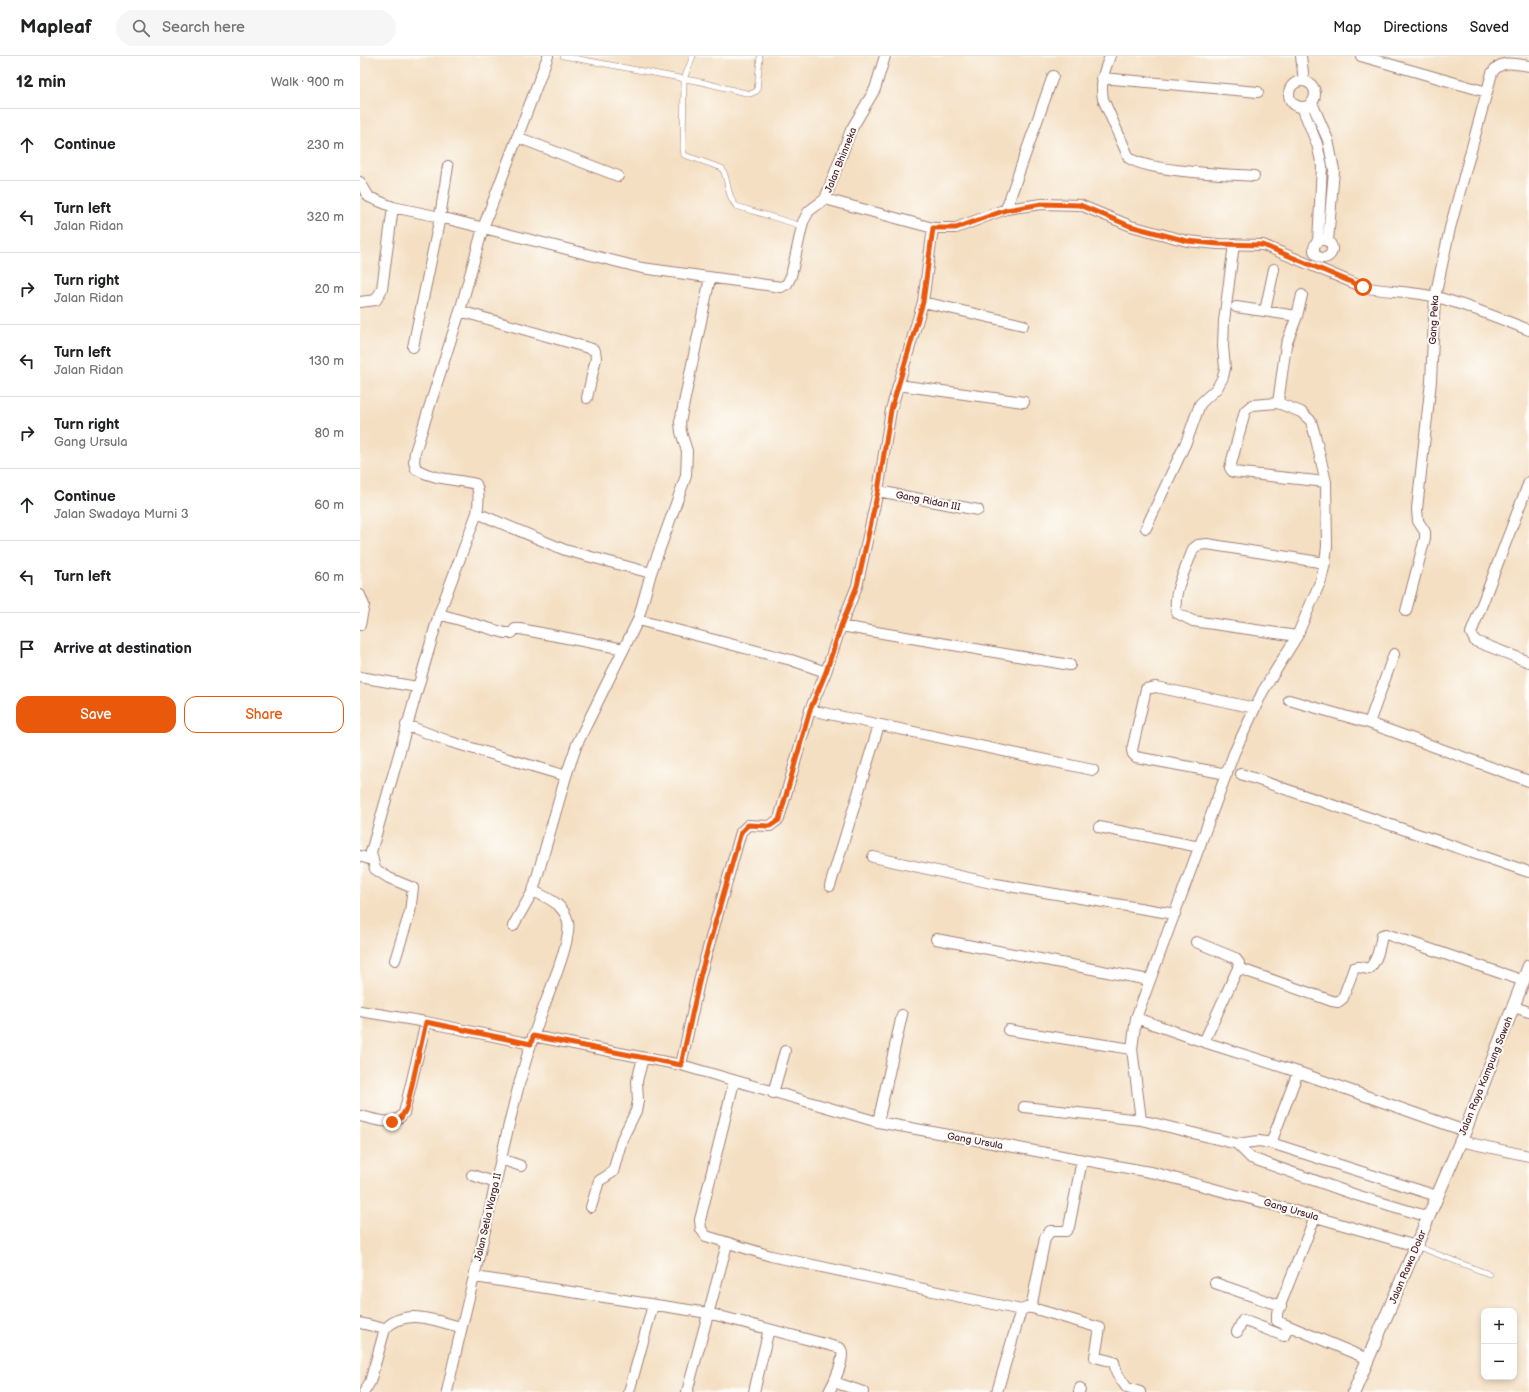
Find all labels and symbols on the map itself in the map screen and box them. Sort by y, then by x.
street label: Jalan Bhinneka [822,125,860,194]
route start [1354,278,1372,296]
street label: Gang Peka [1427,295,1441,345]
street label: Gang Ridan III [895,489,961,513]
street label: Jalan Raya Kampung Sawah [1457,1014,1516,1137]
route end [383,1113,401,1131]
street label: Gang Ursula [946,1130,1004,1152]
street label: Jalan Setia Warga II [472,1172,504,1262]
street label: Gang Ursula [1262,1196,1320,1224]
street label: Jalan Rawa Dolar [1387,1228,1429,1306]

